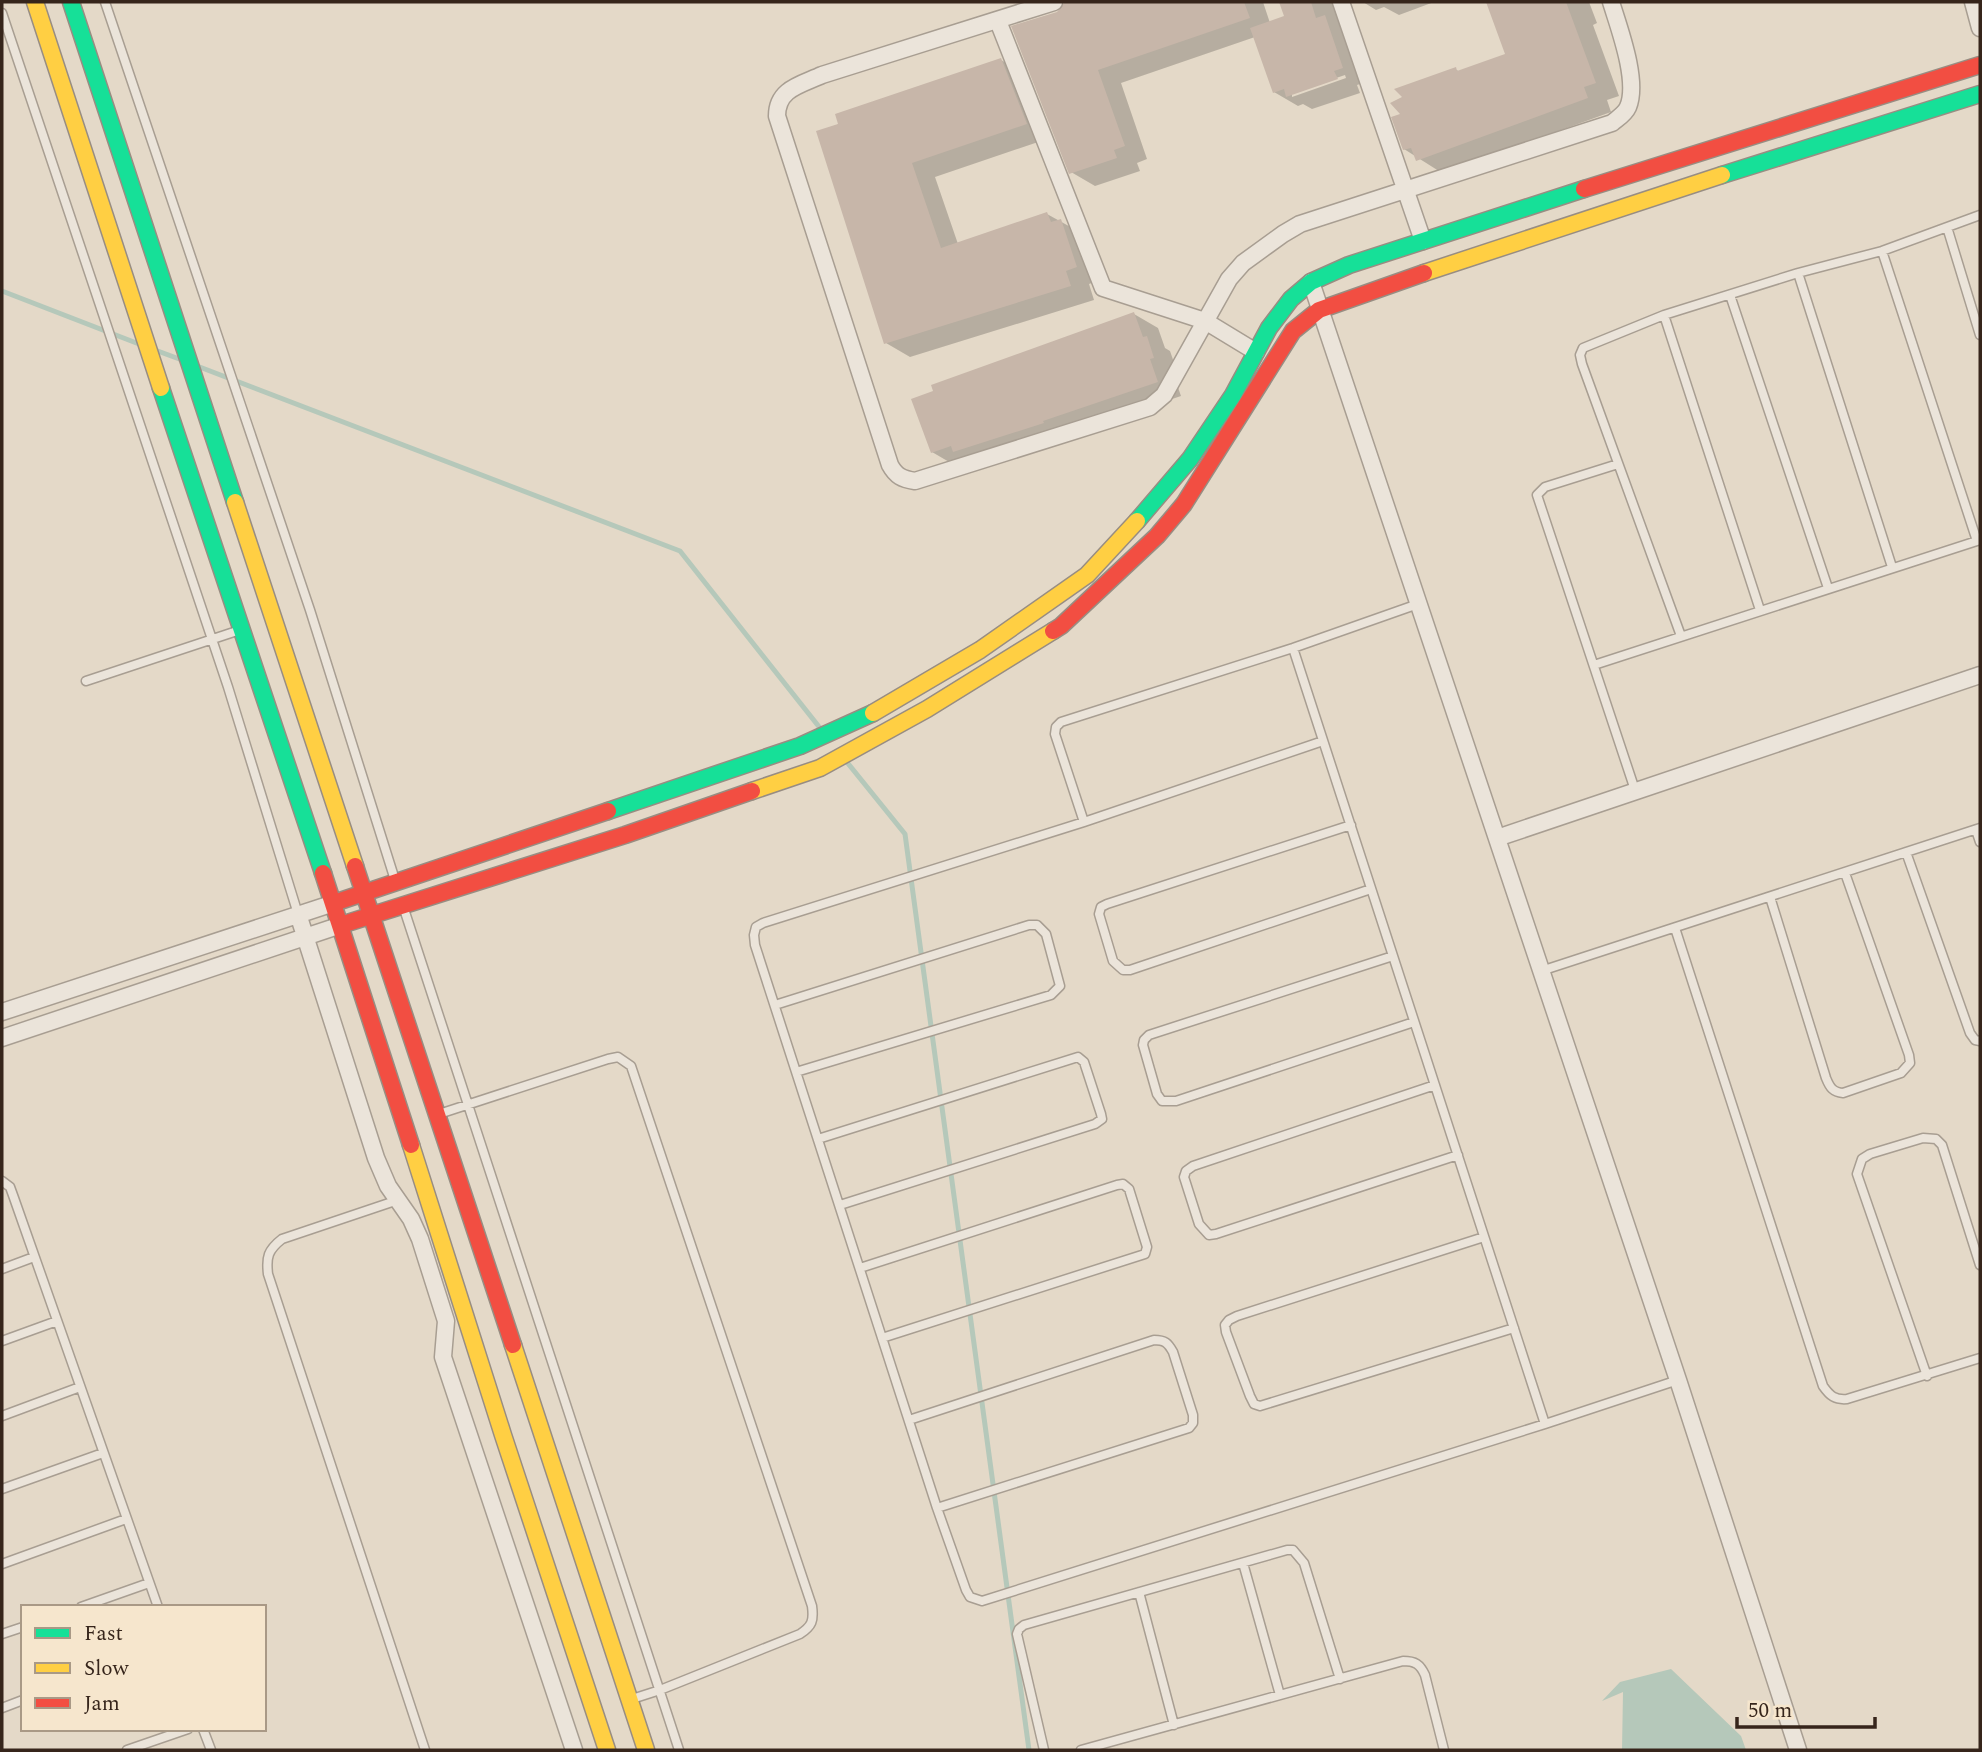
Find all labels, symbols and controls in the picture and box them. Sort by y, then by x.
legend [21,1605,266,1731]
text: Fast [84,1618,123,1650]
text: Slow [84,1653,130,1685]
scale bar [1737,1686,1875,1730]
text: Jam [84,1688,120,1720]
text: 50 m [1748,1695,1792,1727]

